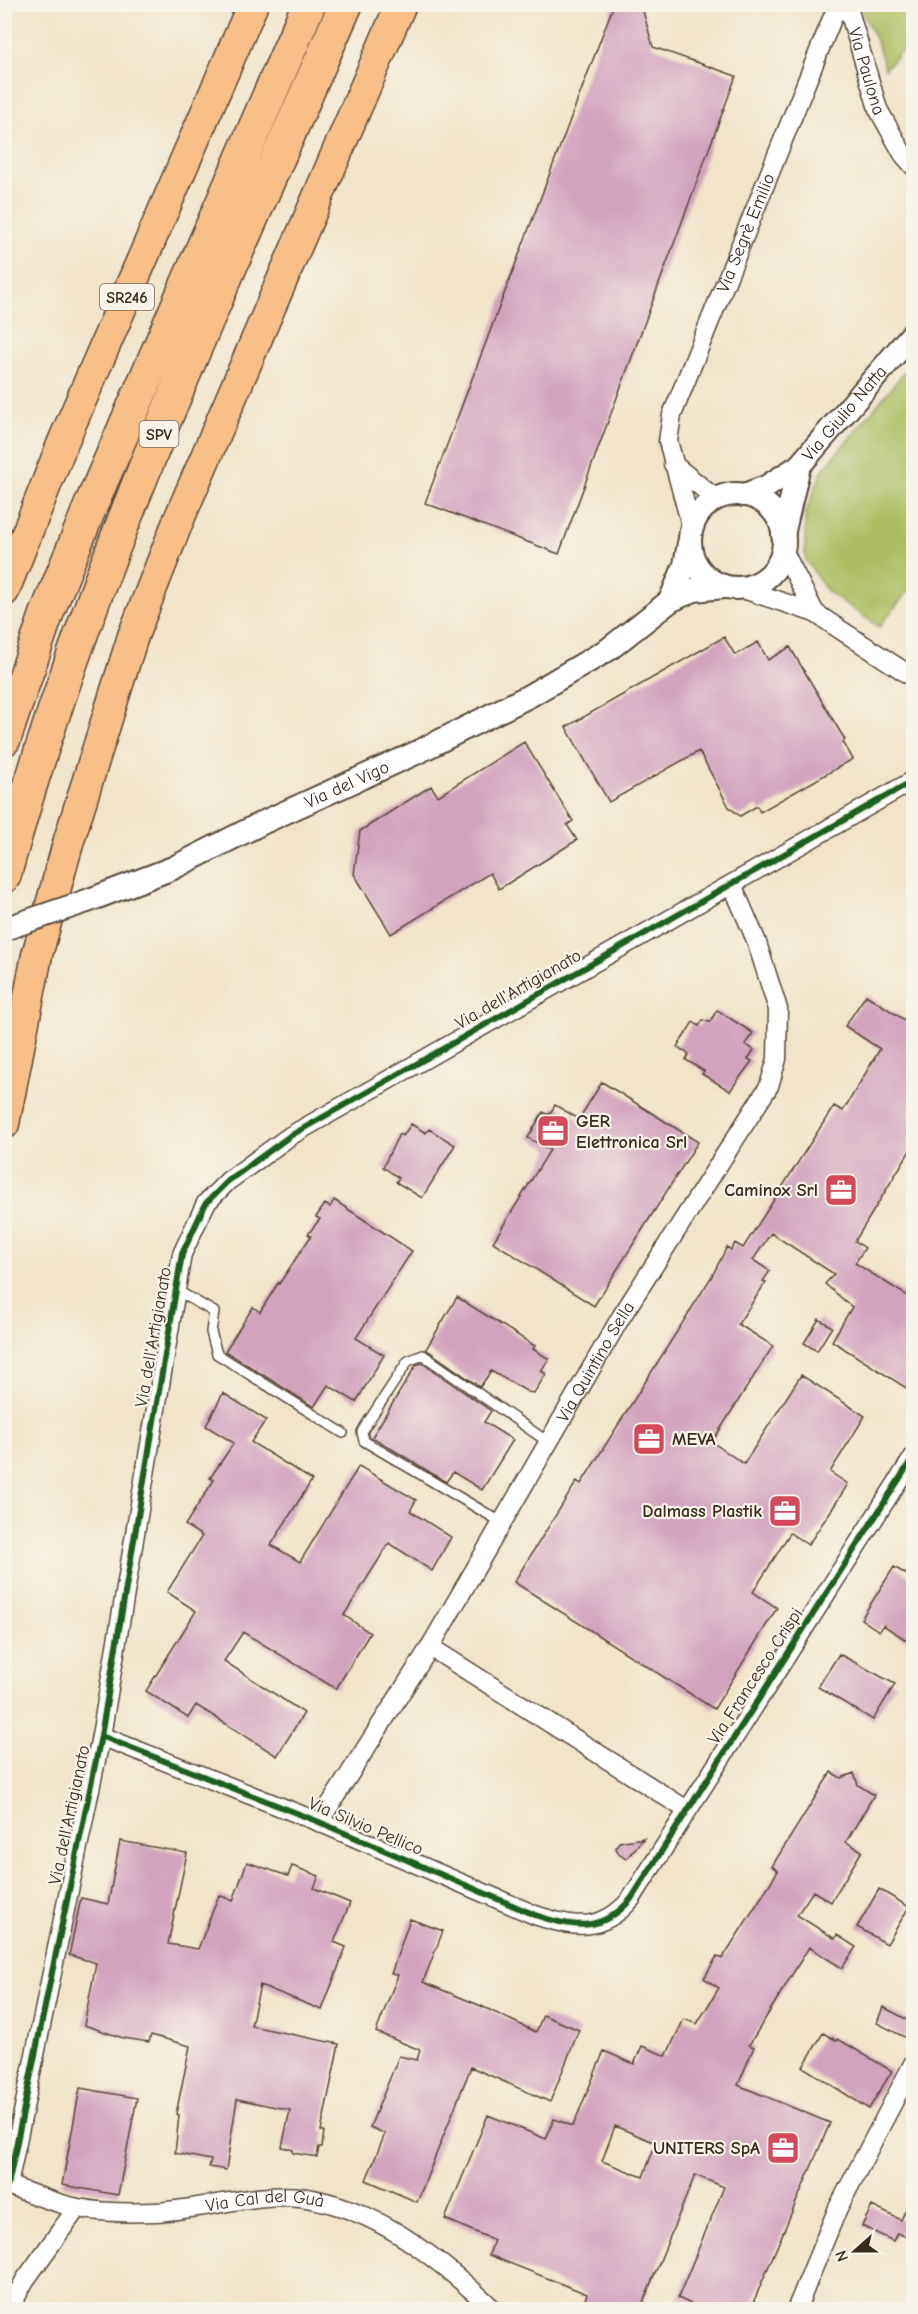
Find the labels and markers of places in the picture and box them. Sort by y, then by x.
place label: GER Elettronica Srl [576,1111,687,1153]
office icon: GER Elettronica Srl [535,1113,571,1149]
office icon: Caminox Srl [823,1172,859,1208]
place label: Caminox Srl [724,1180,818,1201]
office icon: MEVA [631,1421,667,1457]
place label: MEVA [672,1429,716,1450]
office icon: Dalmass Plastik [767,1493,803,1529]
place label: Dalmass Plastik [642,1501,762,1522]
office icon: UNITERS SpA [765,2130,801,2166]
place label: UNITERS SpA [653,2138,760,2159]

